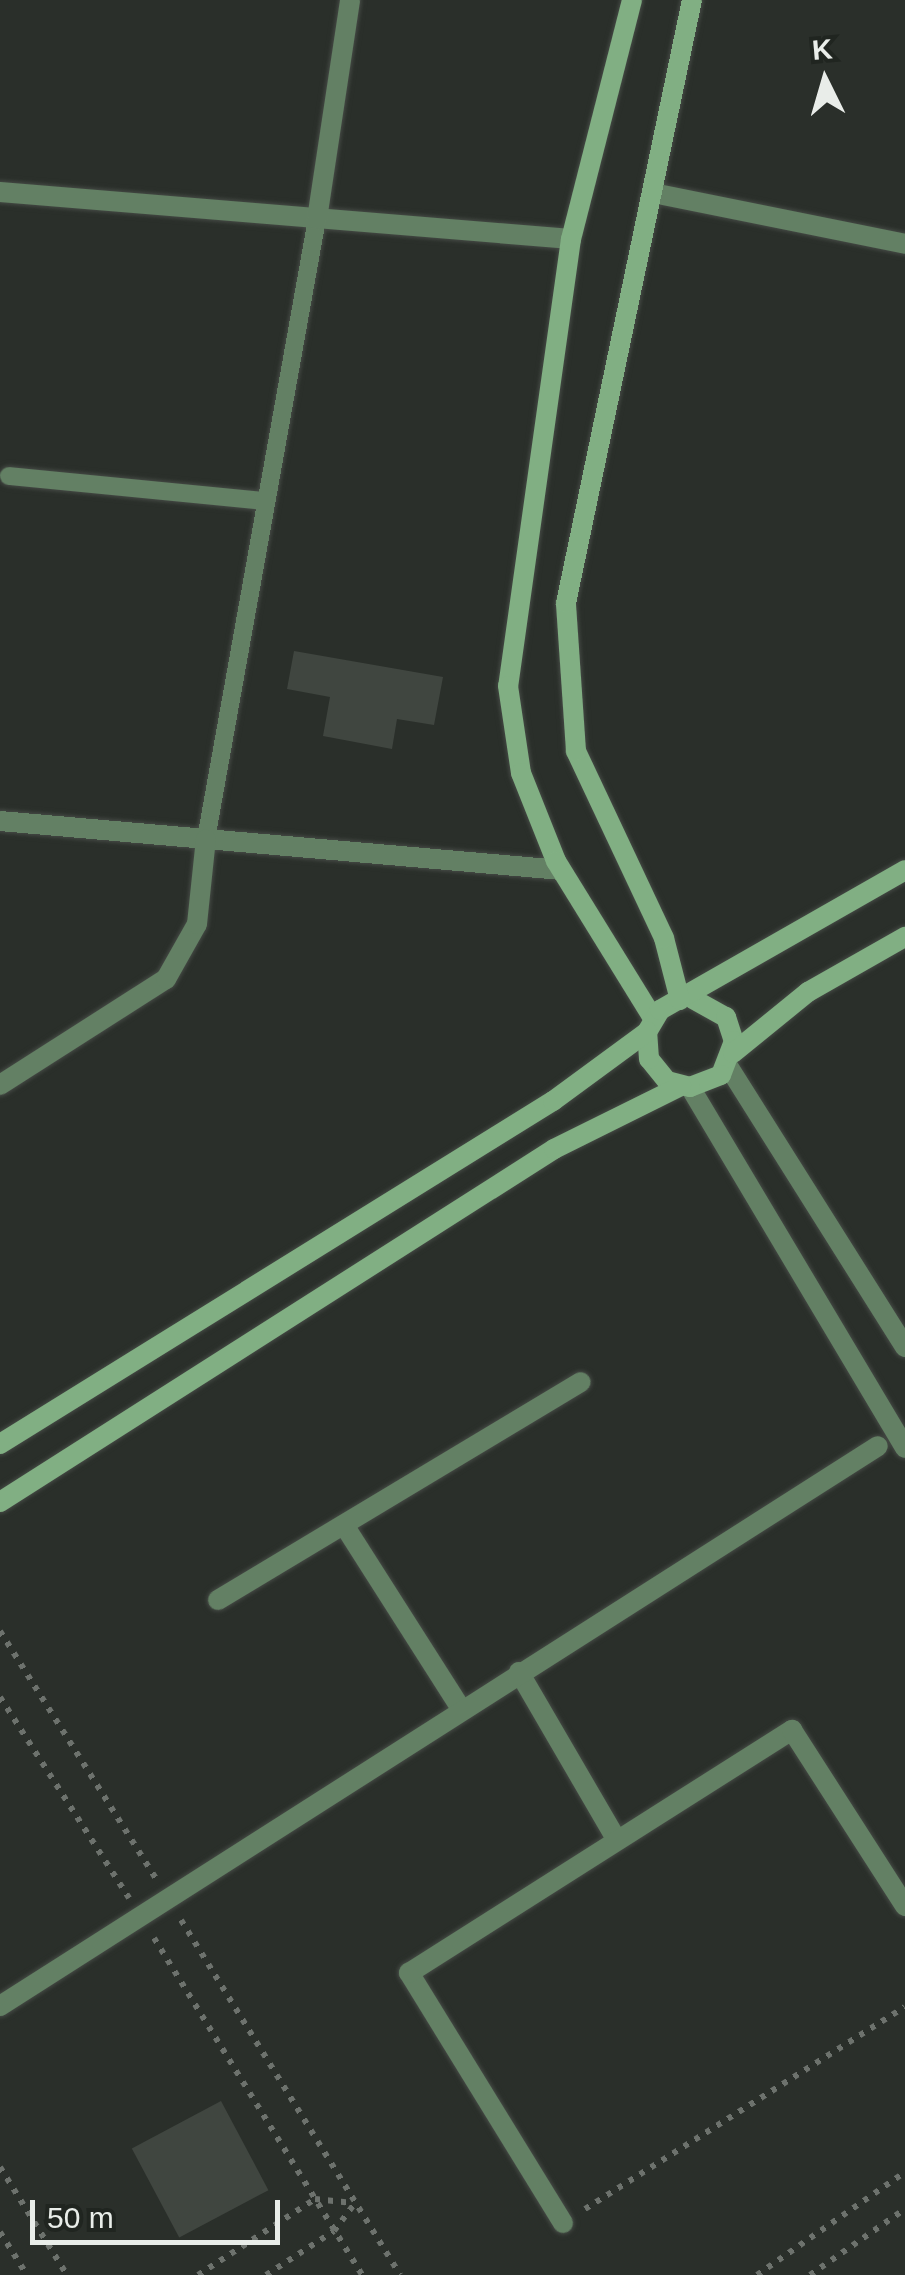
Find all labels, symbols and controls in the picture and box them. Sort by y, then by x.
north arrow [775,30,875,130]
text: K [811,33,834,66]
scale bar [35,2180,285,2242]
text: 50 m [47,2201,114,2234]

